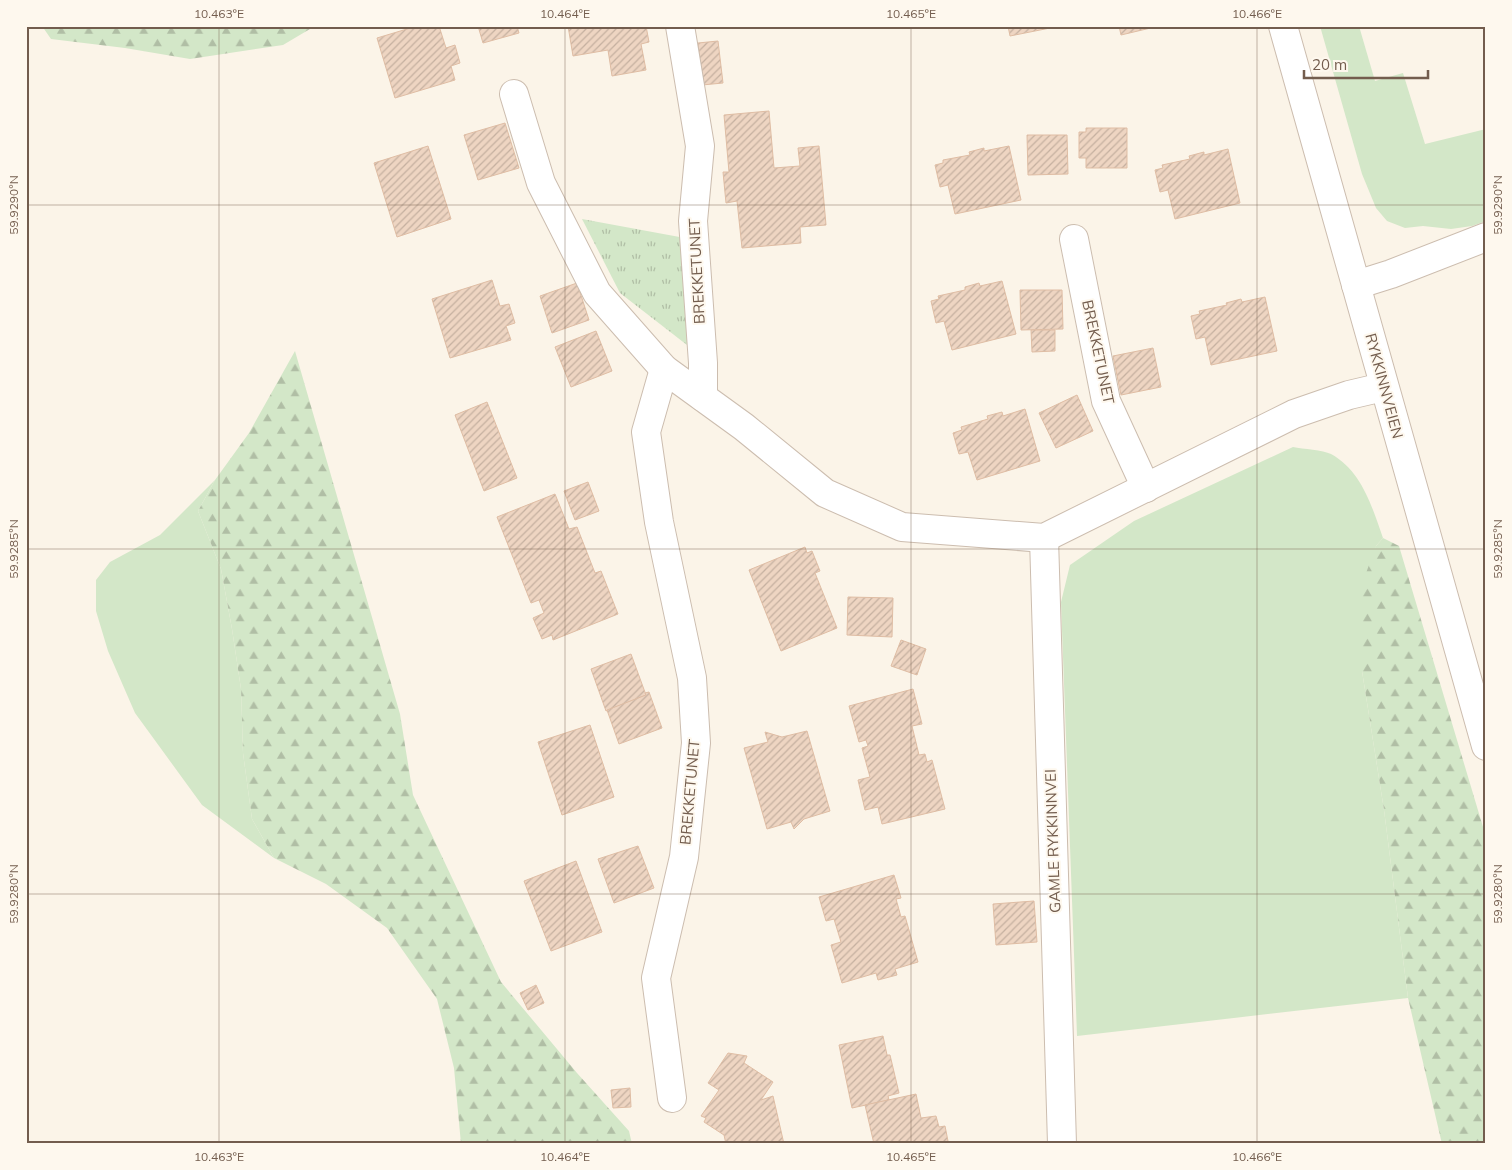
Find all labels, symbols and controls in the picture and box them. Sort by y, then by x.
text: 10.463°E [194,6,244,21]
text: 10.464°E [540,6,590,21]
text: 10.465°E [886,6,936,21]
text: 10.466°E [1232,6,1282,21]
scale bar [1304,48,1428,80]
text: 20 m [1312,55,1347,74]
text: 59.9290°N [6,175,21,235]
text: 59.9290°N [1490,175,1505,235]
street label: BREKKETUNET [684,218,709,324]
street label: BREKKETUNET [1078,298,1119,406]
street label: RYKKINNVEIEN [1361,331,1408,441]
text: 59.9285°N [6,519,21,579]
text: 59.9285°N [1490,519,1505,579]
street label: BREKKETUNET [675,738,704,846]
street label: GAMLE RYKKINNVEI [1040,769,1065,913]
text: 59.9280°N [6,864,21,924]
text: 59.9280°N [1490,864,1505,924]
text: 10.463°E [194,1149,244,1164]
text: 10.464°E [540,1149,590,1164]
text: 10.465°E [886,1149,936,1164]
text: 10.466°E [1232,1149,1282,1164]

